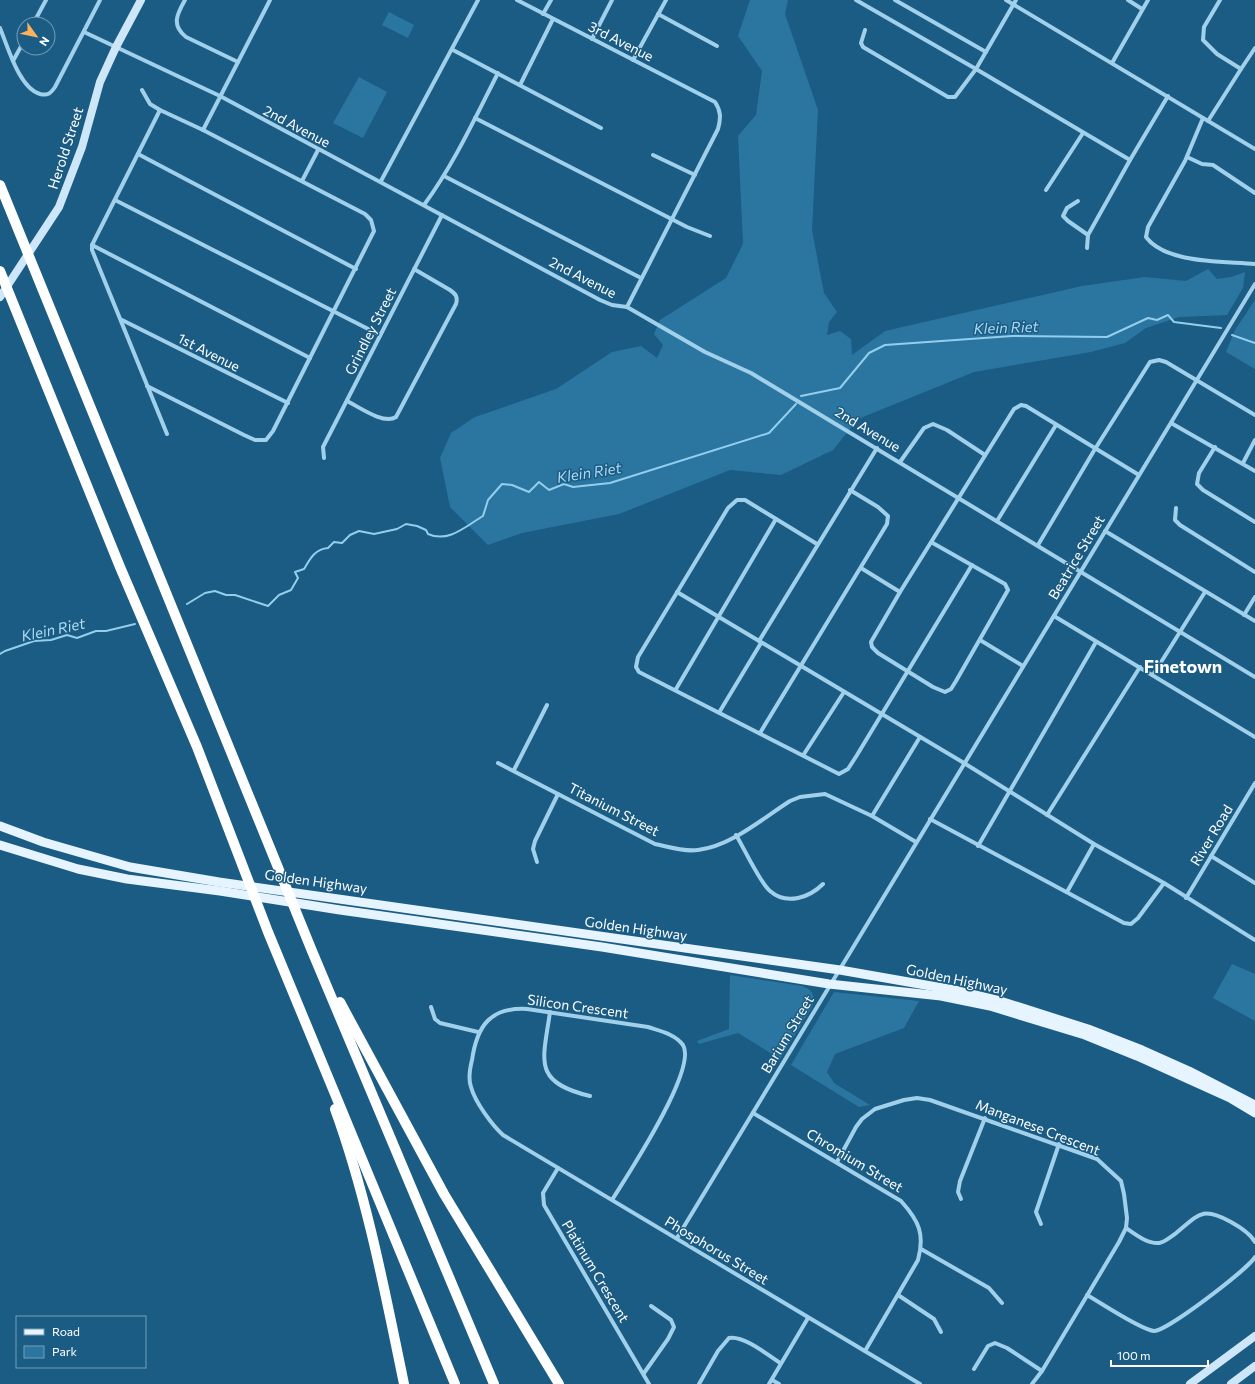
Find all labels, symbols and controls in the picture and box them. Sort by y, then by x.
north arrow [16,16,56,56]
street label: 3rd Avenue [586,17,656,65]
text: N [37,35,53,49]
street label: 2nd Avenue [261,101,333,151]
street label: Herold Street [44,104,86,191]
street label: 2nd Avenue [547,253,619,301]
street label: Grindley Street [341,284,399,378]
water label: Klein Riet [973,317,1040,337]
street label: 1st Avenue [175,329,243,375]
street label: 2nd Avenue [832,403,904,455]
water label: Klein Riet [556,458,623,486]
street label: Beatrice Street [1044,512,1108,602]
water label: Klein Riet [19,613,87,645]
district label: Finetown [1144,655,1222,677]
street label: Titanium Street [566,779,662,839]
street label: River Road [1186,801,1236,869]
street label: Golden Highway [264,865,368,897]
street label: Golden Highway [584,912,688,944]
street label: Golden Highway [905,960,1009,998]
street label: Silicon Crescent [526,991,630,1022]
street label: Barium Street [757,992,817,1076]
street label: Manganese Crescent [973,1095,1103,1159]
street label: Chromium Street [804,1125,906,1196]
street label: Phosphorus Street [662,1212,772,1288]
street label: Platinum Crescent [559,1217,633,1326]
legend [16,1316,146,1368]
text: Road [52,1324,80,1338]
scale bar [1111,1342,1208,1368]
text: Park [52,1344,78,1358]
text: 100 m [1117,1348,1151,1362]

